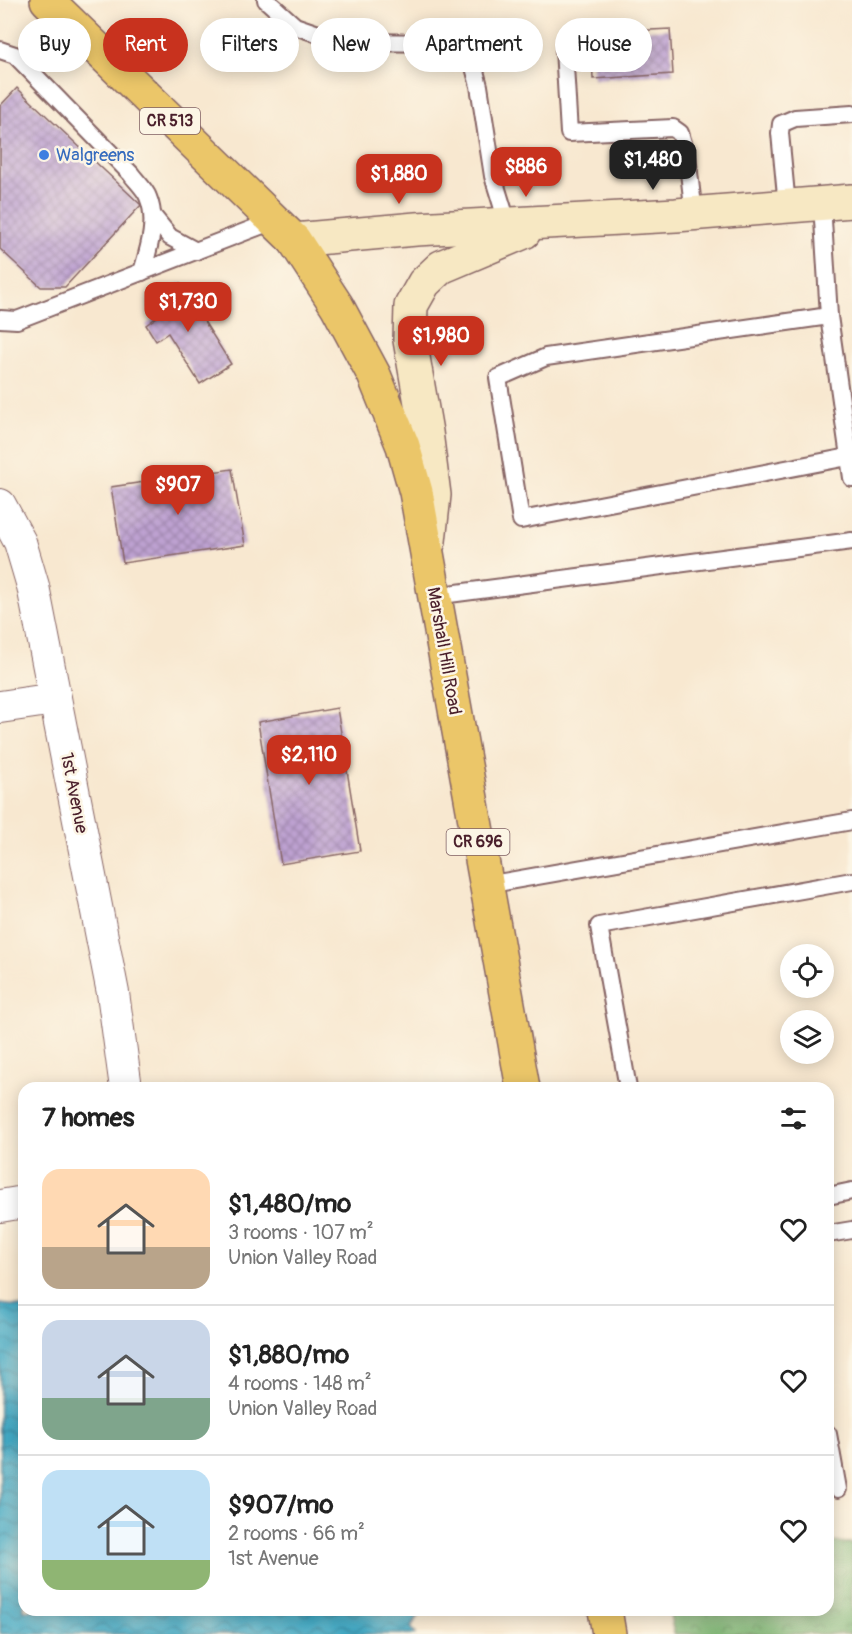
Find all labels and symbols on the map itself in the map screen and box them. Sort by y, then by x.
road number: CR 513 [140,108,200,134]
pin: $1,480 [604,140,702,191]
place label: Walgreens [56,144,134,167]
pin: $886 [490,147,562,198]
marker: Walgreens [37,148,51,162]
pin: $1,880 [350,154,448,205]
pin: $1,730 [139,282,237,333]
pin: $1,980 [392,316,490,367]
pin: $907 [142,465,214,516]
street label: Marshall Hill Road [421,585,467,717]
pin: $2,110 [260,735,358,786]
street label: 1st Avenue [55,751,93,835]
road number: CR 696 [446,829,510,855]

